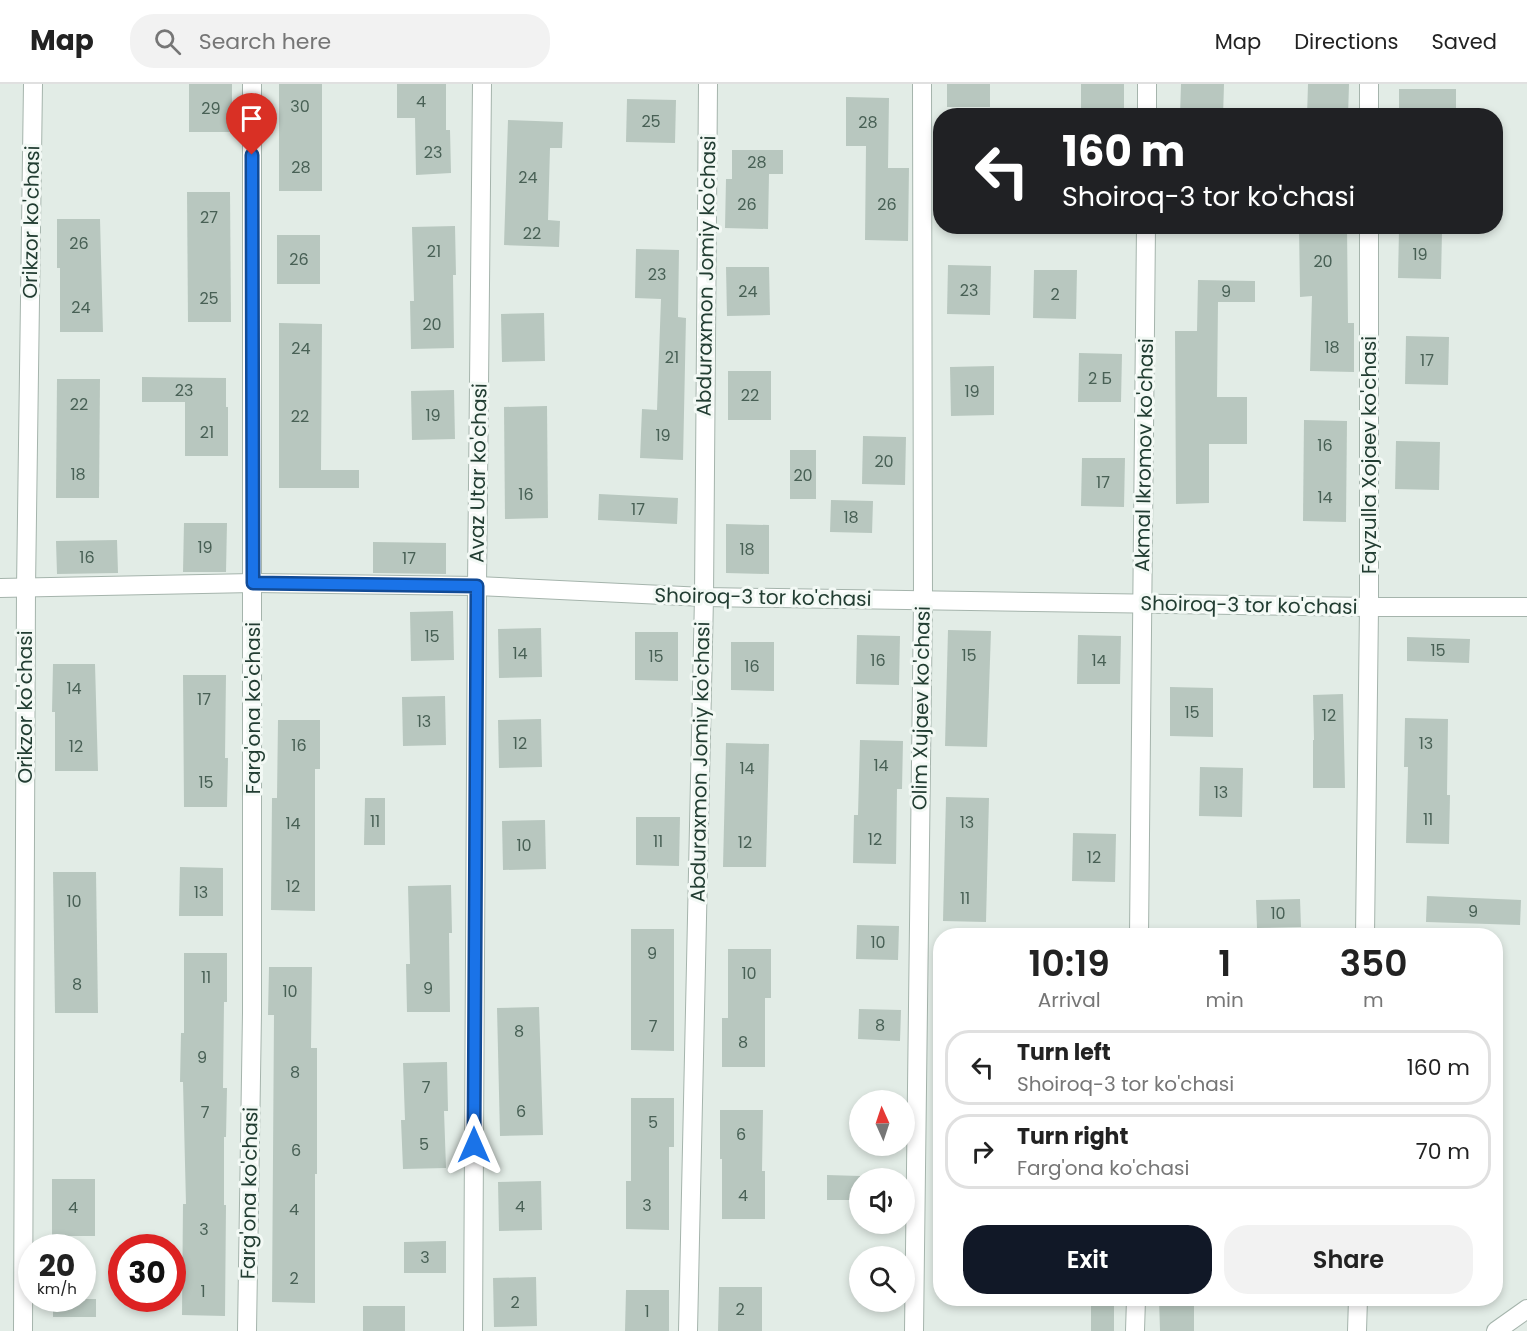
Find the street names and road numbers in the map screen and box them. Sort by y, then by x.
street label: Abduraxmon Jomiy ko'chasi [690,135,722,417]
street label: Orikzor ko'chasi [16,145,46,299]
street label: Fayzulla Xojaev ko'chasi [1355,336,1383,574]
street label: Akmal Ikromov ko'chasi [1128,338,1160,572]
street label: Avaz Utar ko'chasi [462,383,494,563]
street label: Shoiroq-3 tor ko'chasi [654,581,872,613]
street label: Shoiroq-3 tor ko'chasi [1140,589,1358,621]
street label: Olim Xujaev ko'chasi [905,606,937,810]
street label: Abduraxmon Jomiy ko'chasi [684,621,716,903]
street label: Farg'ona ko'chasi [239,622,267,794]
street label: Orikzor ko'chasi [11,630,39,784]
street label: Farg'ona ko'chasi [233,1107,265,1279]

